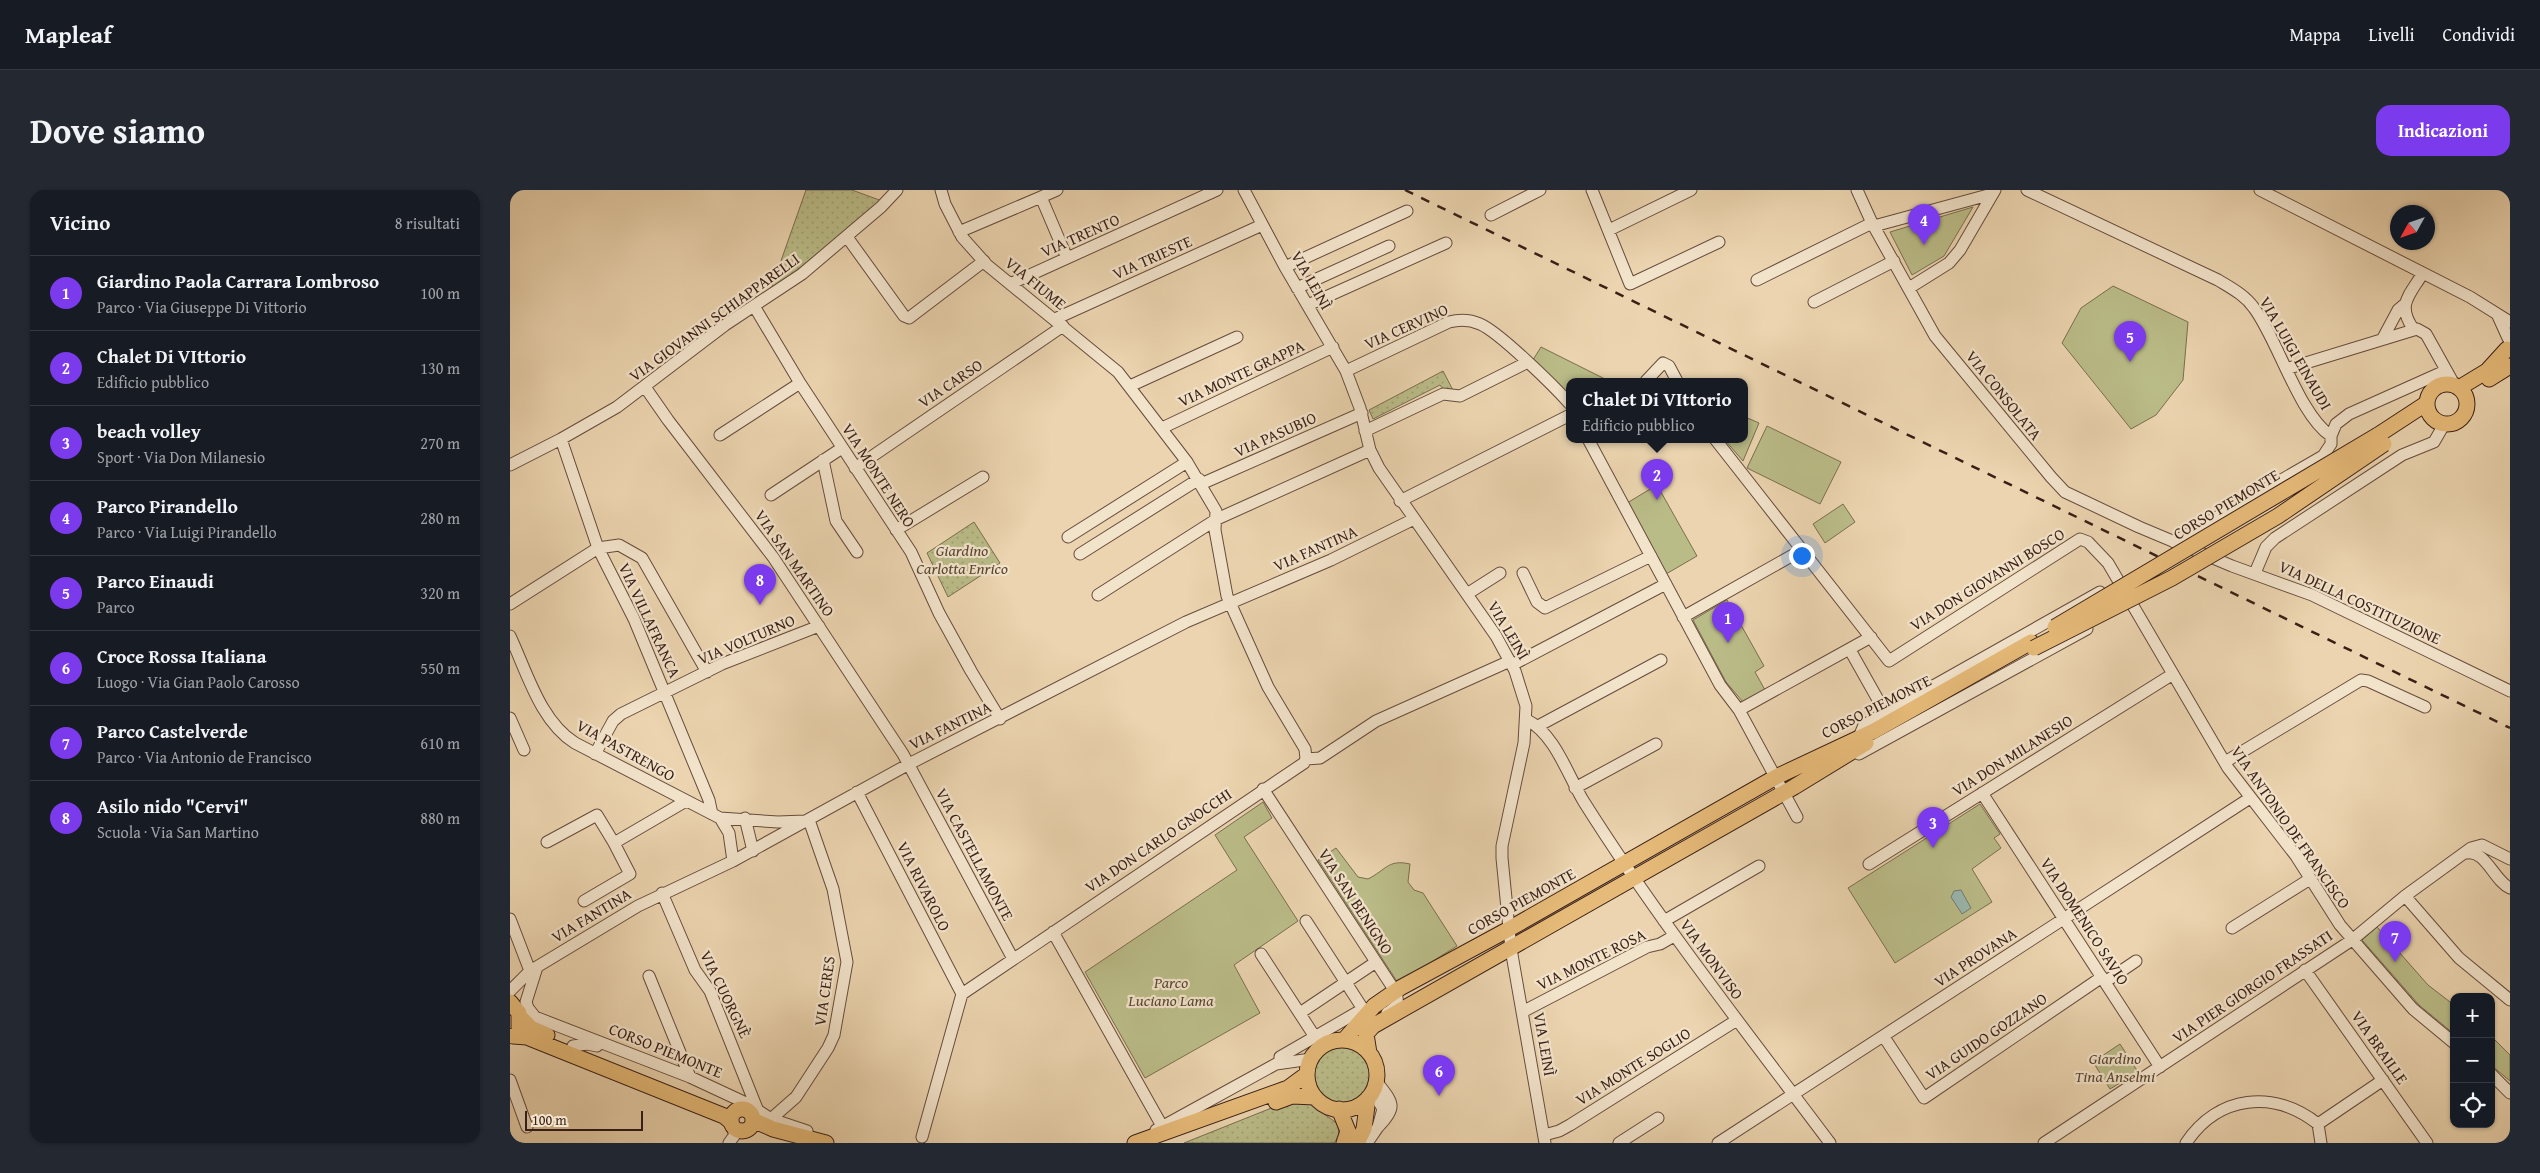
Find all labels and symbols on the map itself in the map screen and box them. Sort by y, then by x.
pin: 4 [1908,204,1940,245]
north arrow [2390,205,2435,250]
street label: VIA TRENTO [1037,207,1124,263]
street label: VIA TRIESTE [1108,229,1196,285]
street label: VIA LEINÌ [1285,246,1339,314]
street label: VIA GIOVANNI SCHIAPPARELLI [624,247,804,387]
street label: VIA FIUME [1000,251,1072,315]
street label: VIA LUIGI EINAUDI [2254,292,2338,414]
street label: VIA CERVINO [1360,297,1452,355]
pin: 5 [2114,321,2146,362]
street label: VIA MONTE GRAPPA [1174,333,1308,413]
street label: VIA CONSOLATA [1960,345,2048,445]
street label: VIA CARSO [913,352,987,413]
street label: VIA PASUBIO [1230,405,1320,463]
street label: VIA MONTE NERO [836,418,922,532]
pin: 2 [1641,459,1673,500]
street label: CORSO PIEMONTE [2168,463,2284,545]
street label: VIA SAN MARTINO [749,505,841,622]
street label: VIA FANTINA [1269,519,1361,577]
street label: VIA DON GIOVANNI BOSCO [1905,521,2069,637]
park label: Giardino Carlotta Enrico [916,538,1008,580]
your location [1789,543,1815,569]
street label: VIA DELLA COSTITUZIONE [2275,554,2445,650]
street label: VIA VILLAFRANCA [613,559,687,682]
pin: 8 [744,564,776,605]
street label: VIA LEINÌ [1482,596,1536,664]
pin: 1 [1712,602,1744,643]
street label: VIA VOLTURNO [693,608,799,670]
street label: CORSO PIEMONTE [1817,668,1935,744]
street label: VIA FANTINA [905,694,996,755]
street label: VIA DON MILANESIO [1947,708,2077,802]
street label: VIA PASTRENGO [572,713,680,787]
street label: VIA ANTONIO DE FRANCISCO [2225,740,2357,914]
street label: VIA DON CARLO GNOCCHI [1080,782,1236,898]
street label: VIA CASTELLAMONTE [930,783,1020,925]
pin: 3 [1917,807,1949,848]
street label: VIA RIVAROLO [891,837,957,935]
street label: VIA SAN BENIGNO [1313,843,1400,959]
street label: VIA DOMENICO SAVIO [2035,852,2136,990]
street label: CORSO PIEMONTE [1462,861,1580,941]
street label: VIA FANTINA [546,882,636,948]
street label: VIA MONVISO [1674,914,1750,1005]
street label: VIA PROVANA [1929,921,2021,993]
pin: 7 [2379,921,2411,962]
street label: VIA MONTE ROSA [1532,922,1650,996]
street label: VIA PIER GIORGIO FRASSATI [2167,923,2337,1049]
street label: VIA CUORGNÈ [694,946,758,1042]
street label: VIA CERES [807,954,841,1028]
park label: Parco Luciano Lama [1127,970,1214,1012]
street label: VIA GUIDO GOZZANO [1920,986,2052,1086]
street label: VIA BRAILLE [2346,1005,2414,1089]
street label: VIA LEINÌ [1528,1010,1562,1078]
street label: CORSO PIEMONTE [606,1016,726,1084]
street label: VIA MONTE SOGLIO [1571,1021,1696,1111]
park label: Giardino Tina Anselmi [2075,1046,2155,1088]
pin: 6 [1423,1055,1455,1096]
scale bar [525,1108,642,1131]

